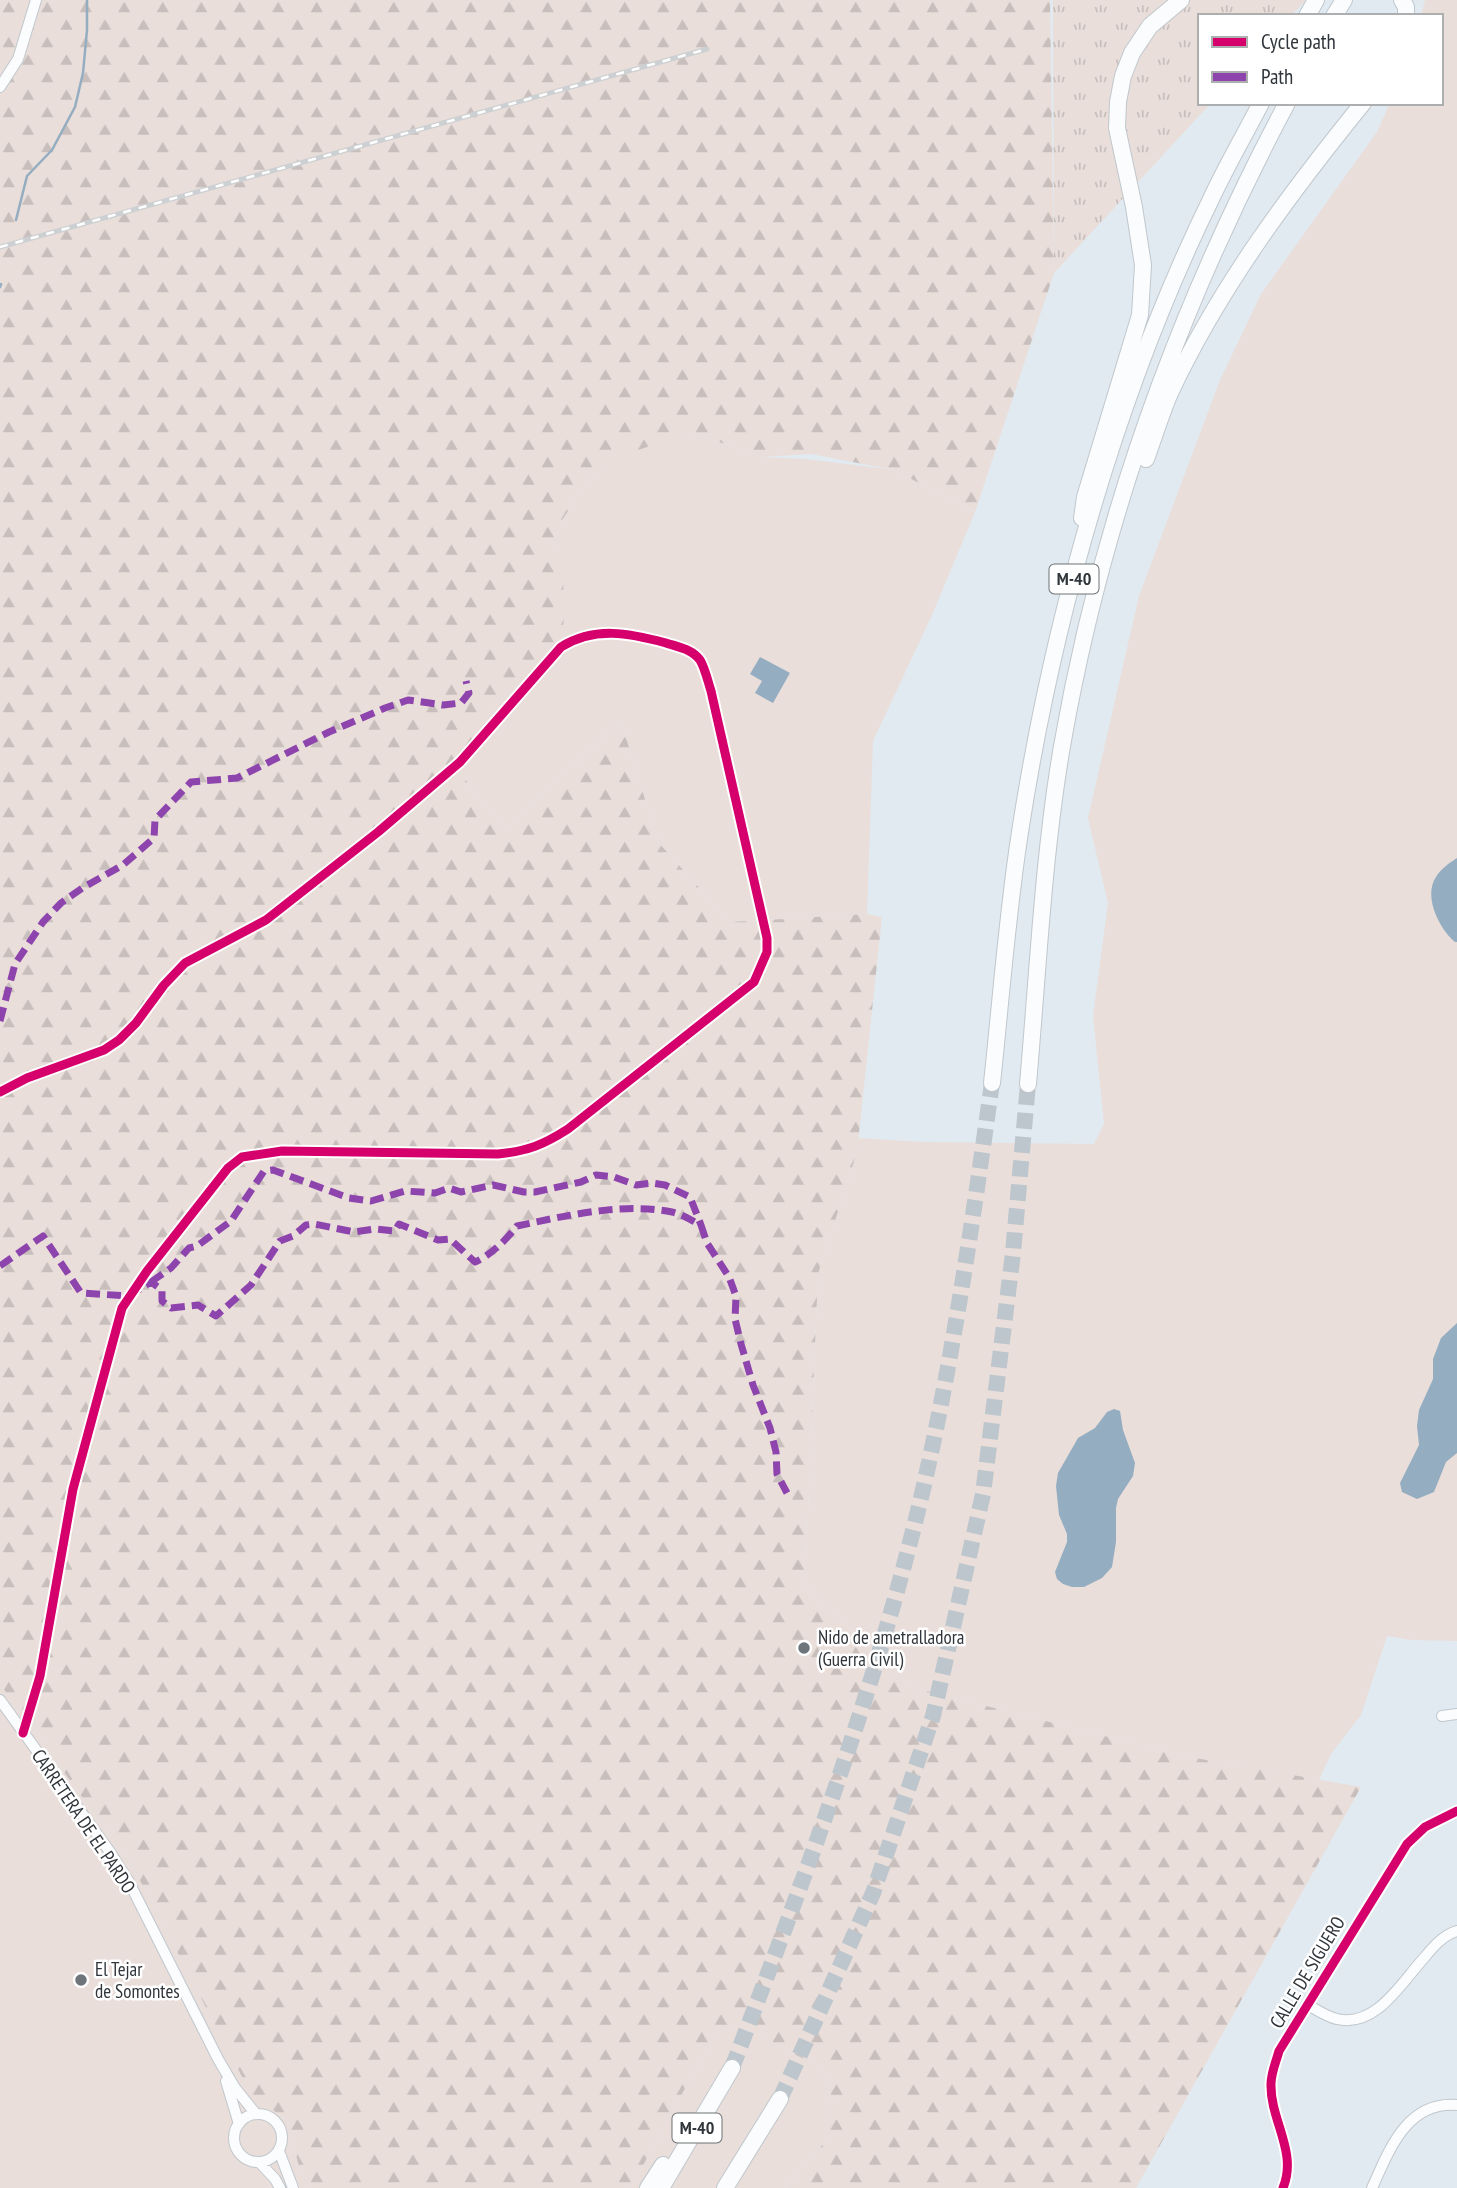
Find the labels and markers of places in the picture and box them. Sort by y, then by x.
place label: Nido de ametralladora (Guerra Civil) [818,1625,964,1671]
marker: Nido de ametralladora (Guerra Civil) [796,1640,812,1656]
place label: El Tejar de Somontes [95,1957,180,2003]
marker: El Tejar de Somontes [73,1972,89,1988]

